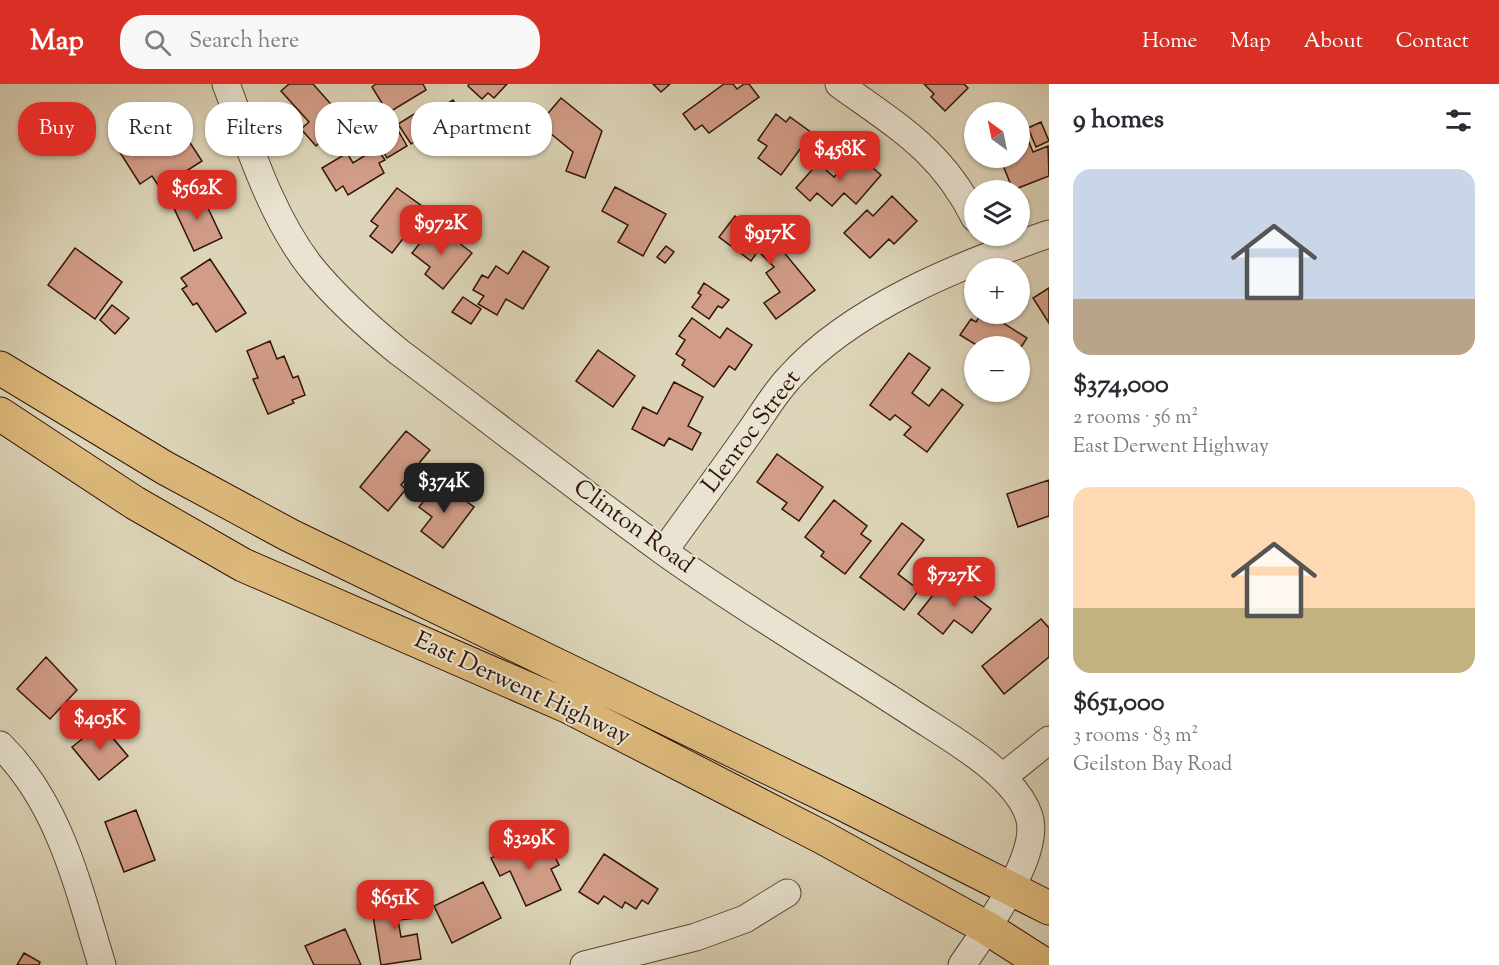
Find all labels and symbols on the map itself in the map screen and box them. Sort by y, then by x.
north arrow [964,102,1030,168]
pin: $458K [798,131,882,182]
pin: $562K [155,170,239,221]
pin: $972K [399,205,483,256]
pin: $917K [728,215,812,266]
street label: Llenroc Street [694,363,810,501]
pin: $374K [402,463,486,514]
street label: Clinton Road [566,472,701,583]
pin: $727K [912,557,996,608]
street label: East Derwent Highway [408,624,636,754]
pin: $405K [58,700,142,751]
pin: $329K [487,820,571,871]
pin: $651K [353,880,437,931]

